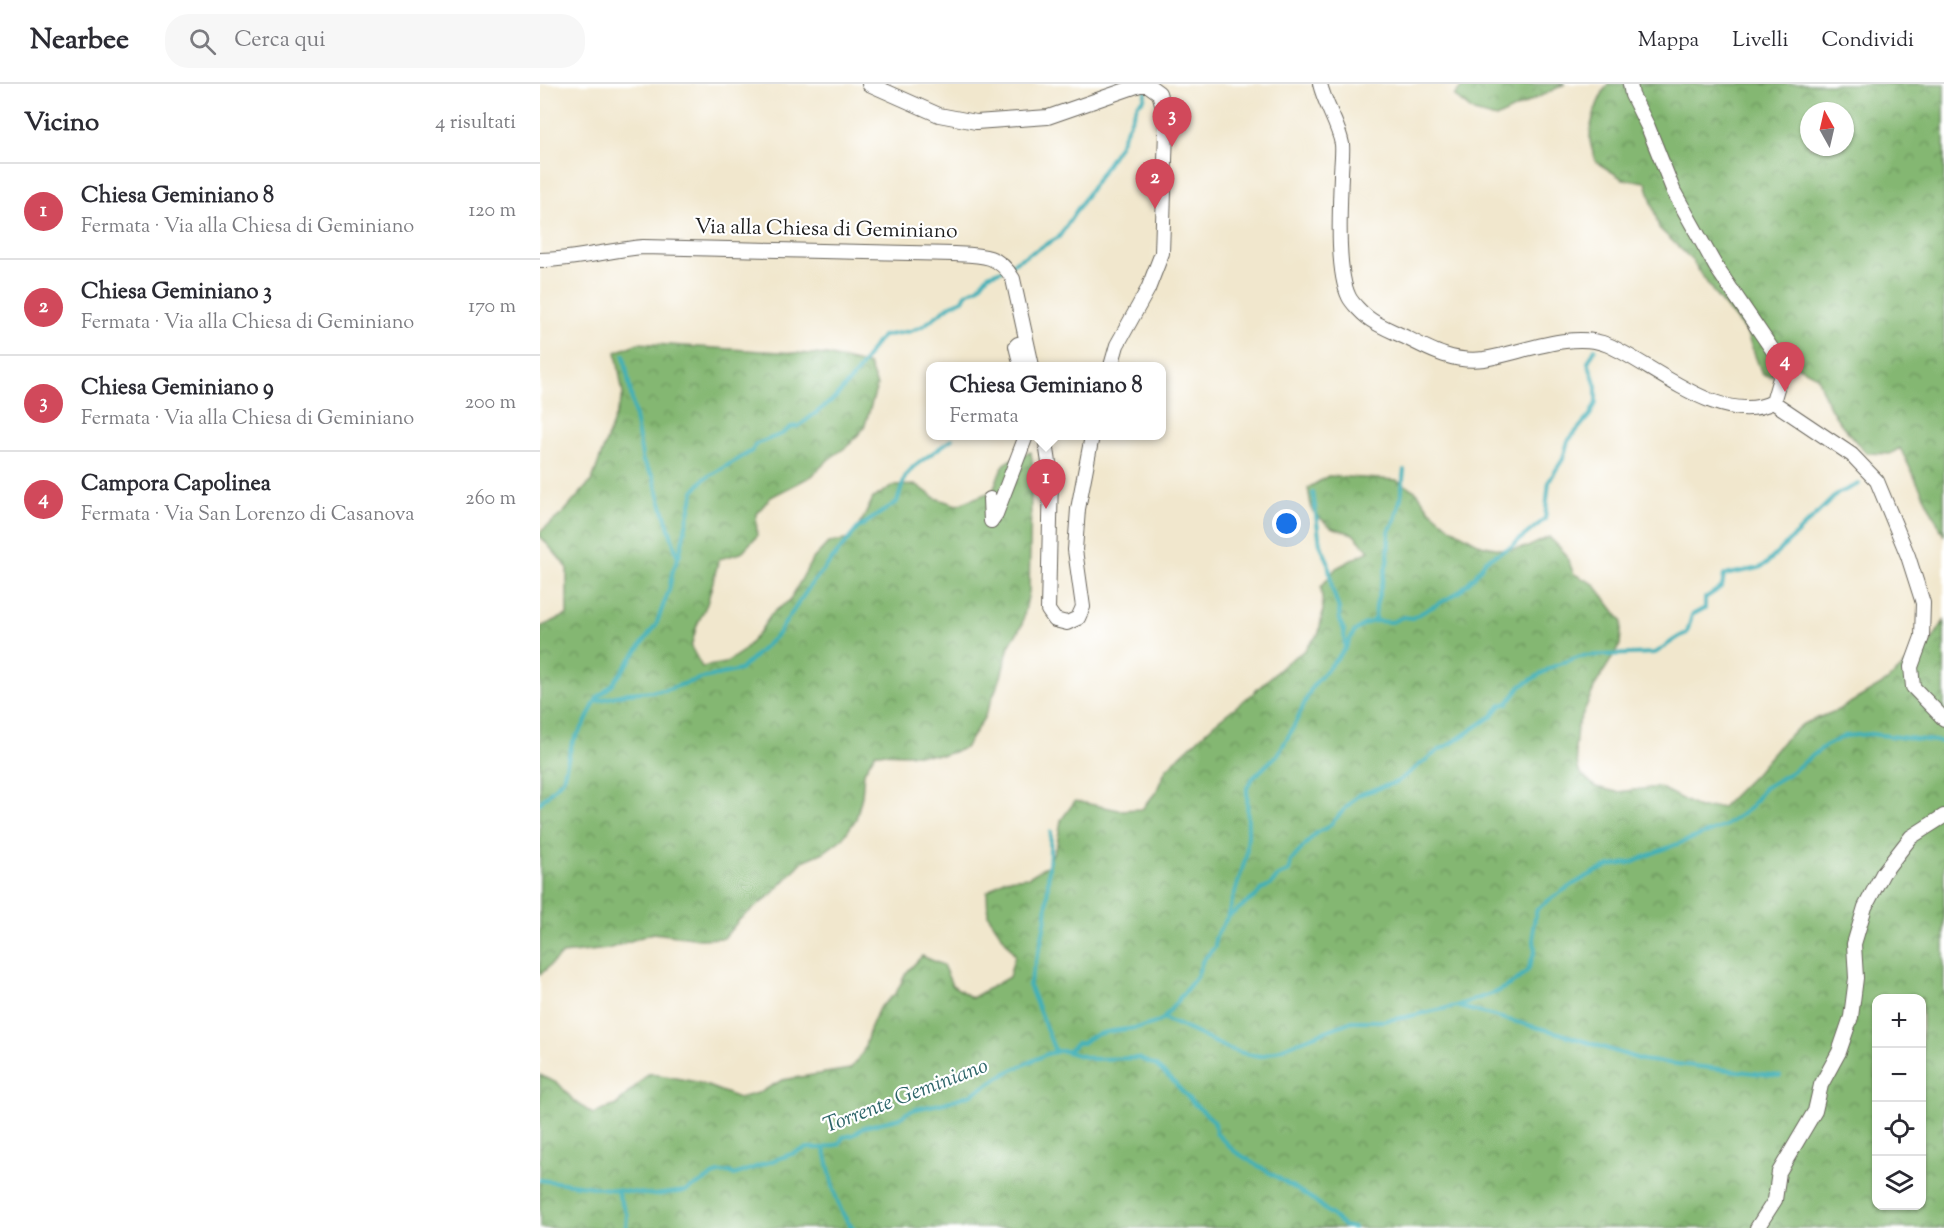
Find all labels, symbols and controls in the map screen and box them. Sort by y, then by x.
search box [165,14,585,68]
text: Nearbee [30,21,129,61]
icon: search [186,25,219,58]
text: Cerca qui [234,25,326,57]
text: Mappa [1638,26,1699,56]
text: Livelli [1732,26,1789,56]
text: Condividi [1822,26,1914,56]
pin: 3 [1152,98,1192,147]
north arrow [1800,102,1854,156]
text: Vicino [24,105,99,142]
text: 4 risultati [435,109,516,138]
pin: 2 [1136,160,1174,209]
text: Chiesa Geminiano 8 [81,181,274,213]
text: 1 [40,197,47,226]
text: 120 m [468,197,516,226]
text: Fermata · Via alla Chiesa di Geminiano [81,213,414,242]
street label: Via alla Chiesa di Geminiano [694,213,958,247]
text: Chiesa Geminiano 3 [81,277,272,309]
text: 2 [39,293,48,322]
text: 170 m [468,293,516,322]
text: Fermata · Via alla Chiesa di Geminiano [81,309,414,338]
pin: 4 [1766,342,1804,392]
popup [926,362,1166,440]
text: Chiesa Geminiano 8 [949,371,1143,403]
text: Chiesa Geminiano 9 [81,373,274,405]
text: 3 [39,389,48,418]
text: 200 m [465,389,516,418]
text: Fermata [949,403,1019,432]
text: Fermata · Via alla Chiesa di Geminiano [81,405,414,434]
pin: 1 [1026,460,1066,509]
text: Campora Capolinea [81,469,271,501]
text: 4 [38,485,49,514]
text: 260 m [465,485,516,514]
text: Fermata · Via San Lorenzo di Casanova [81,501,415,530]
your location [1272,509,1301,538]
map controls [1872,994,1926,1210]
button: + [1872,994,1926,1048]
button: − [1872,1048,1926,1102]
water label: Torrente Geminiano [819,1051,993,1143]
button: locate [1872,1102,1926,1156]
button: layers [1872,1156,1926,1210]

